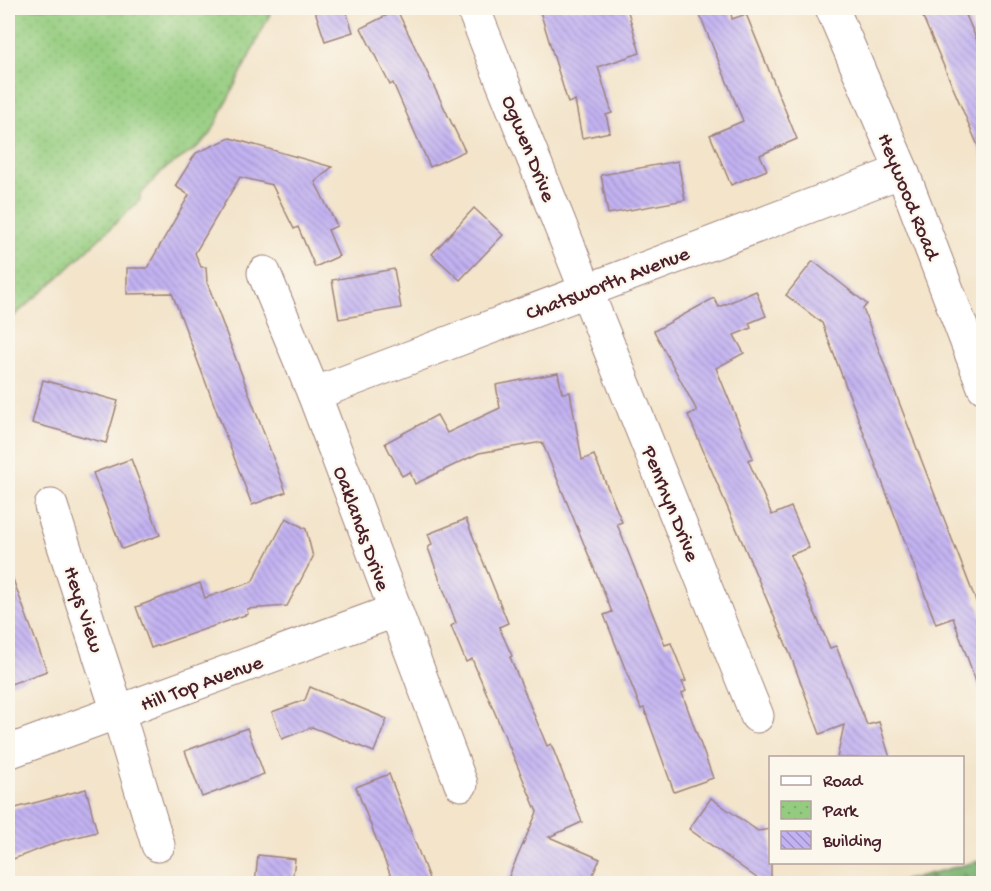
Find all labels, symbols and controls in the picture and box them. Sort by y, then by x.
street label: Ogwen Drive [494,93,560,207]
street label: Heywood Road [870,130,944,266]
street label: Chatsworth Avenue [523,242,695,328]
street label: Penrhyn Drive [634,442,704,567]
street label: Oaklands Drive [326,464,394,596]
street label: Heys View [56,564,108,657]
street label: Hill Top Avenue [138,651,268,719]
legend [769,756,964,864]
text: Road [823,772,864,793]
text: Park [822,802,859,823]
text: Building [822,832,882,853]

